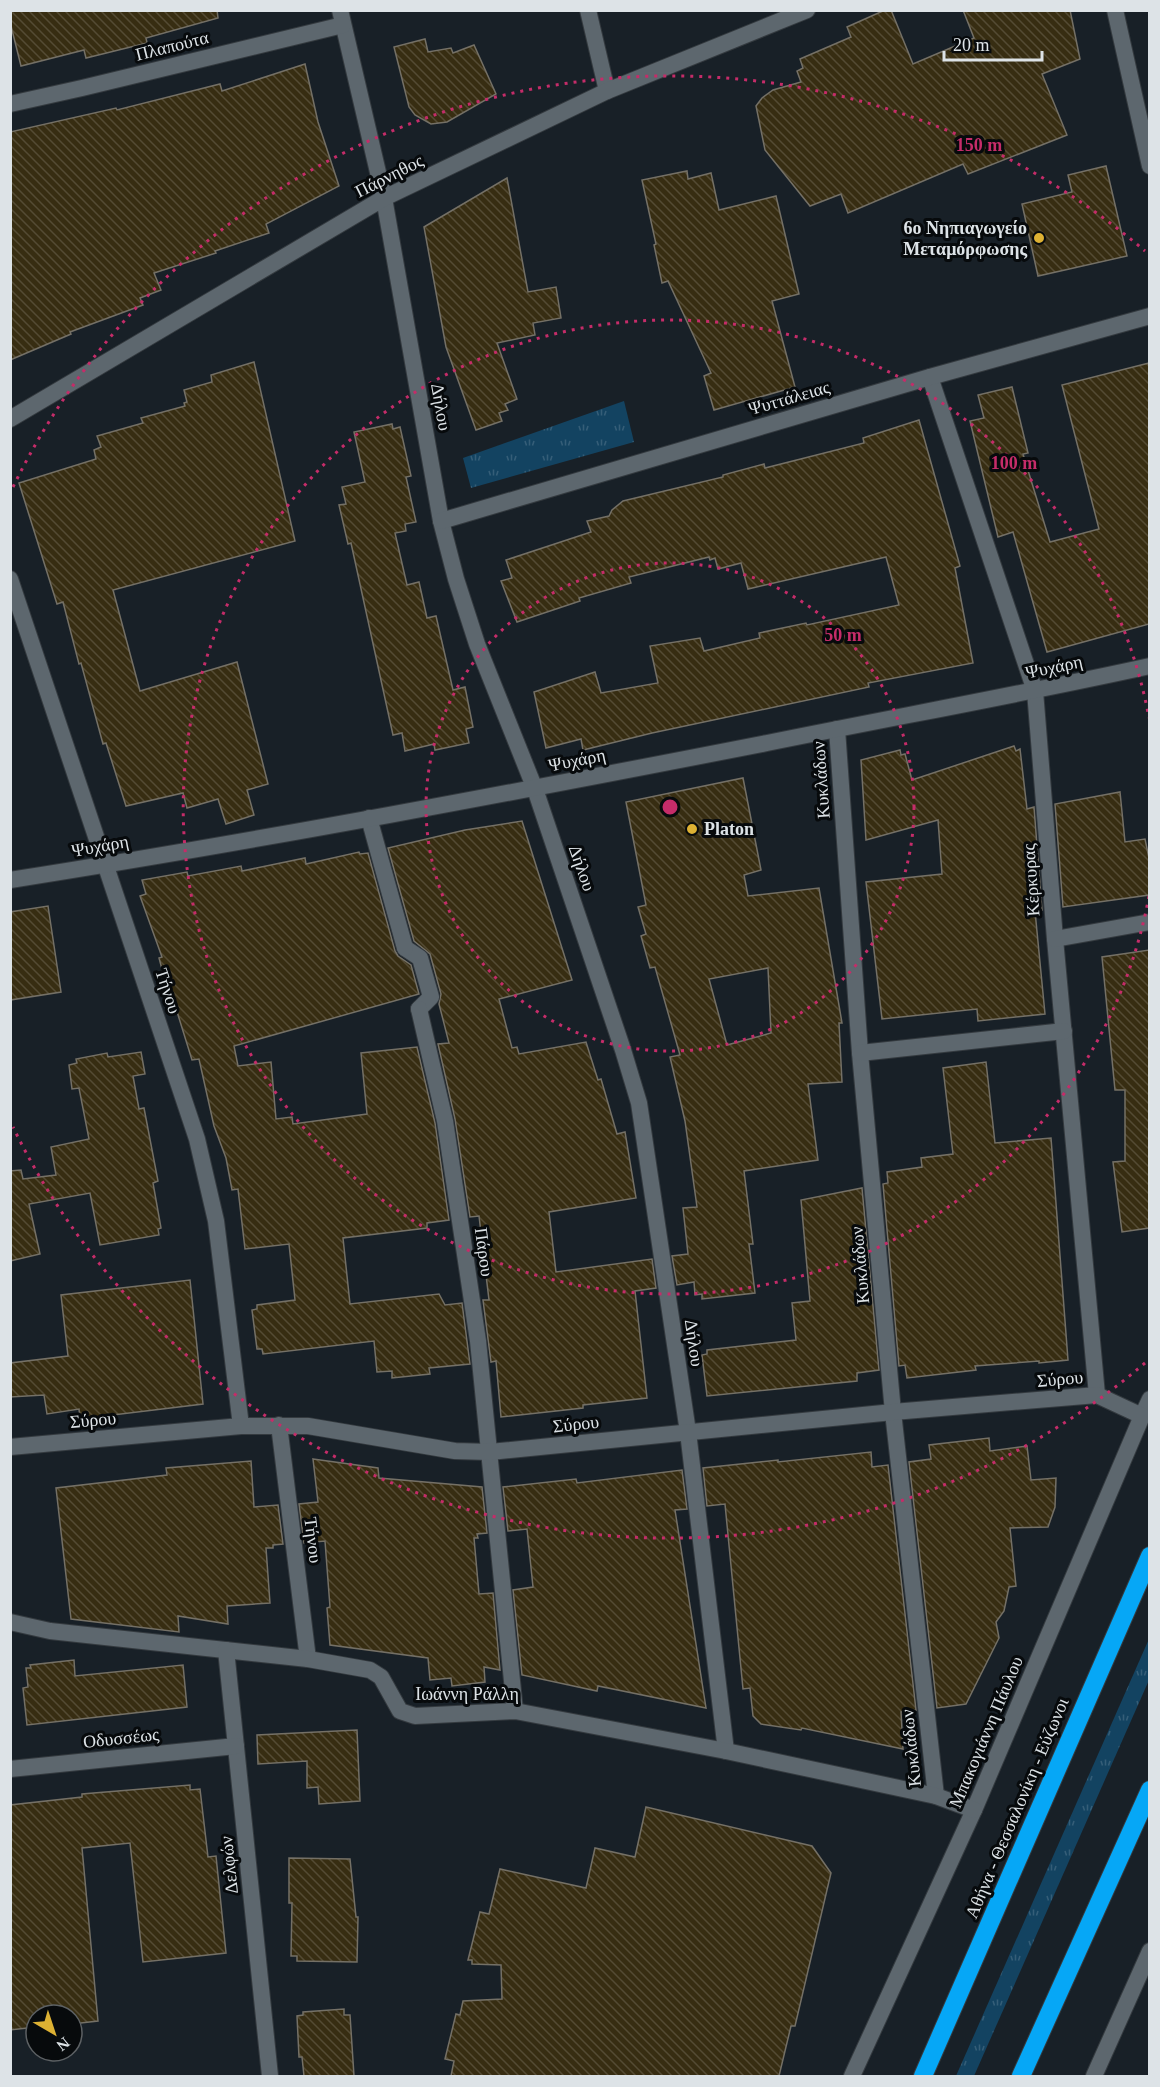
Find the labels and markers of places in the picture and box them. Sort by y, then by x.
place label: 6ο Νηπιαγωγείο Μεταμόρφωσης [903,218,1027,259]
marker: 6ο Νηπιαγωγείο Μεταμόρφωσης [1032,231,1046,245]
centre of rings [660,797,680,817]
place label: Platon [704,819,754,839]
marker: Platon [685,822,699,836]

